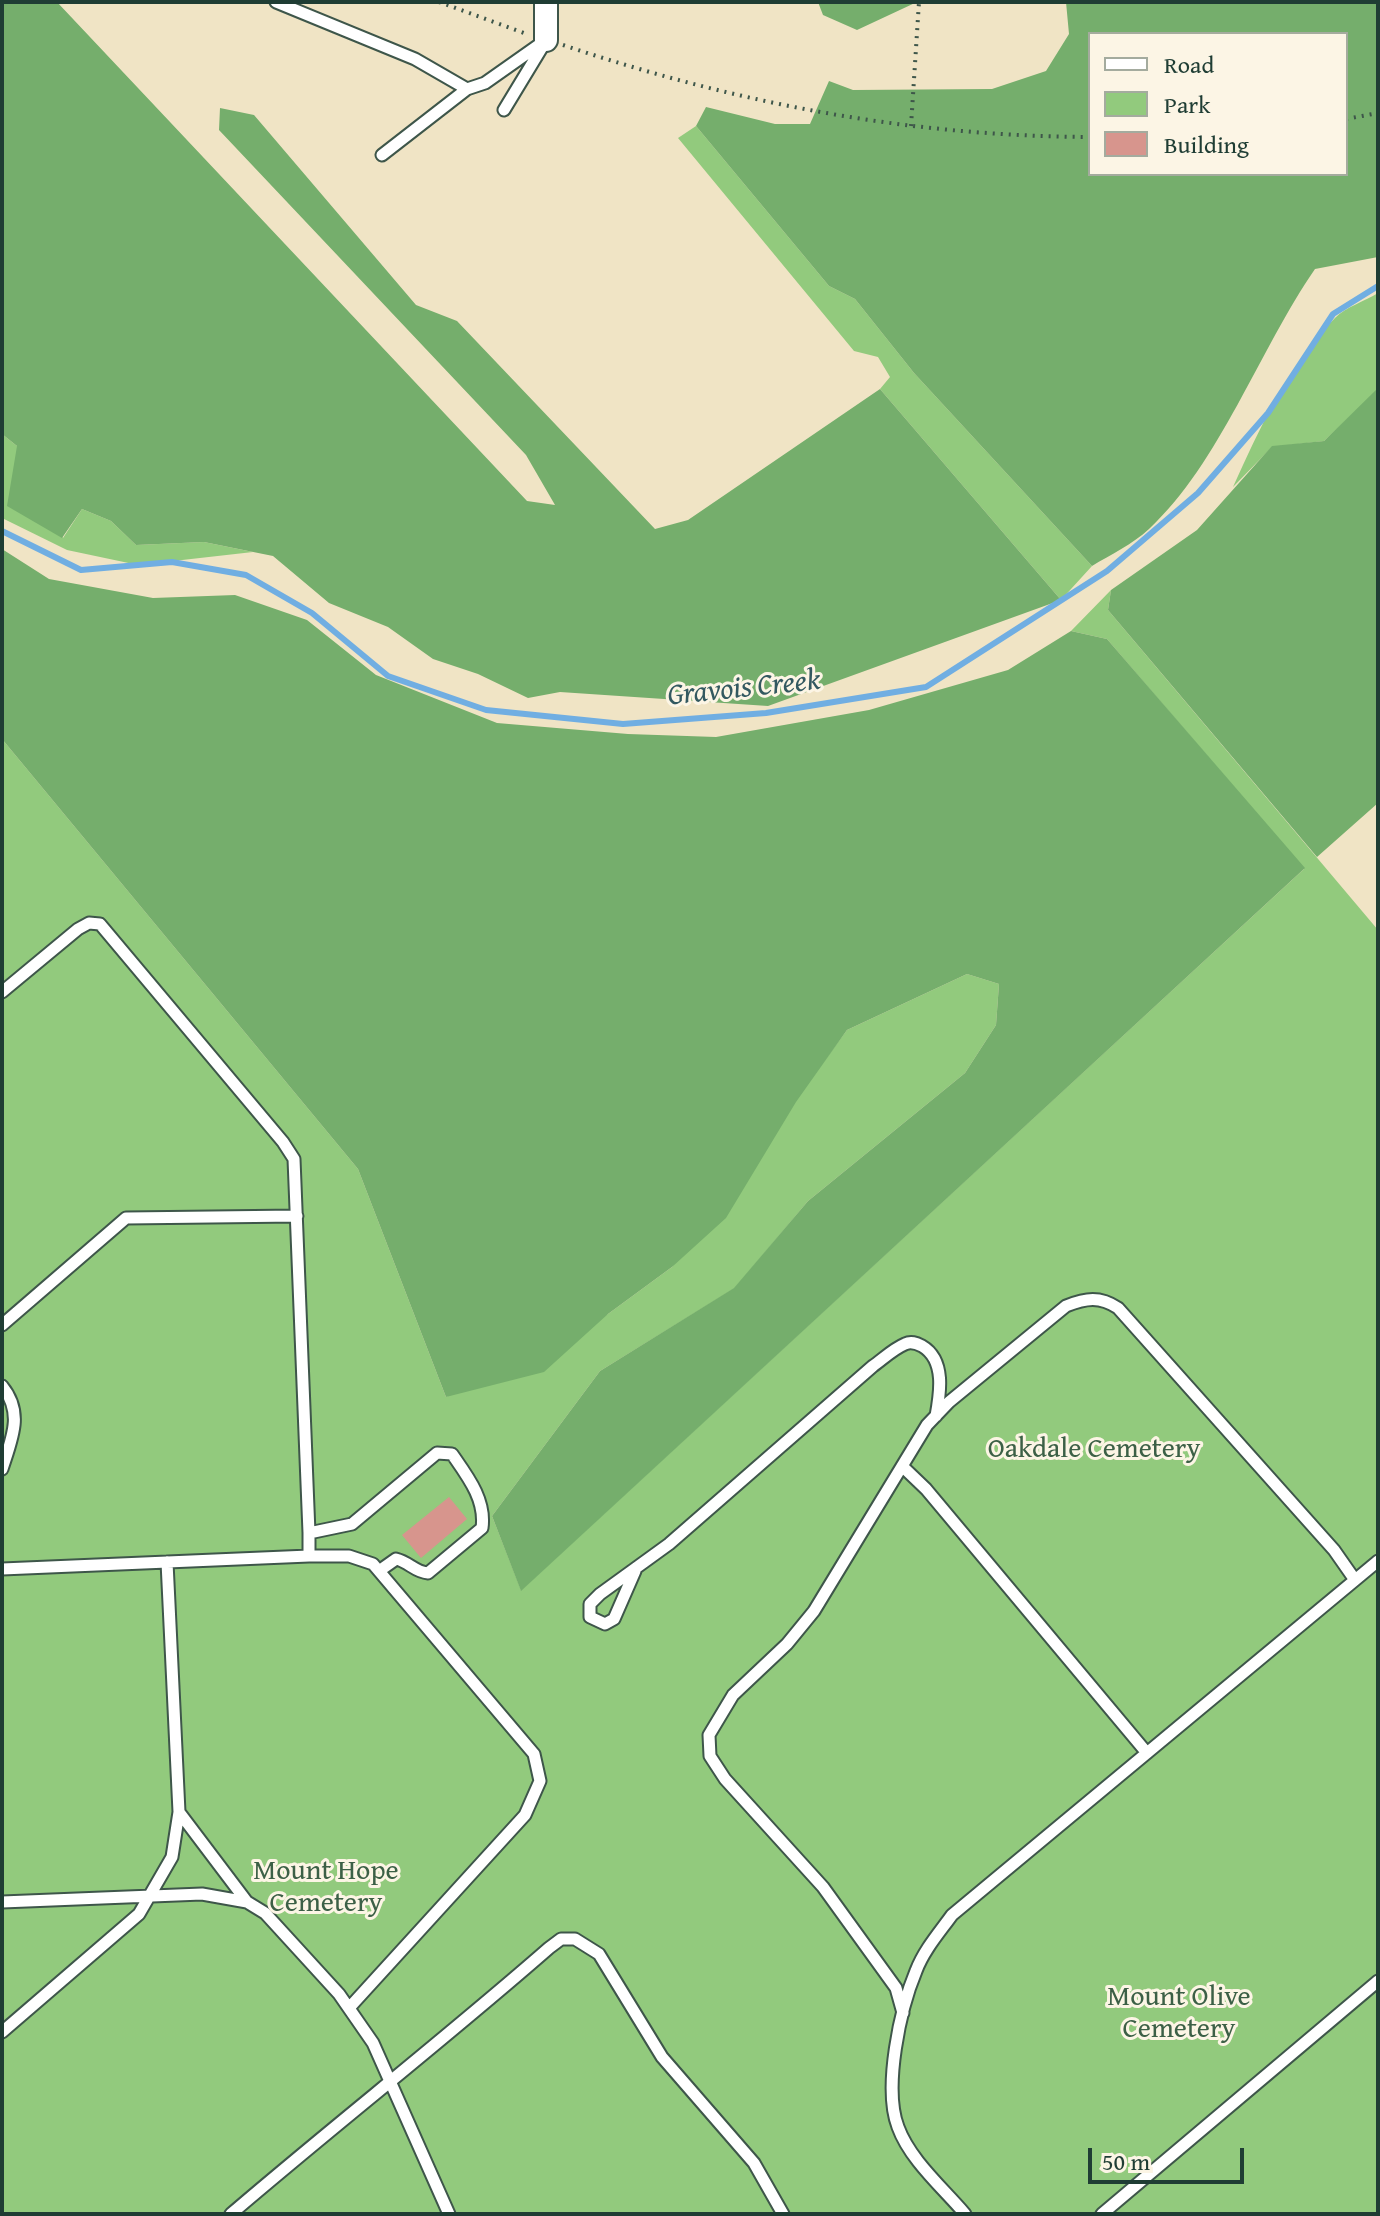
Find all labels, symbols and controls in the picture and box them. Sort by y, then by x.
legend [1088,32,1348,176]
text: Road [1164,47,1214,82]
text: Park [1164,87,1210,122]
text: Building [1164,127,1249,162]
water label: Gravois Creek [666,663,822,715]
park label: Oakdale Cemetery [988,1433,1200,1467]
park label: Mount Hope Cemetery [253,1855,399,1921]
park label: Mount Olive Cemetery [1107,1981,1251,2047]
scale bar [1092,2132,1248,2182]
text: 50 m [1102,2144,1150,2179]

